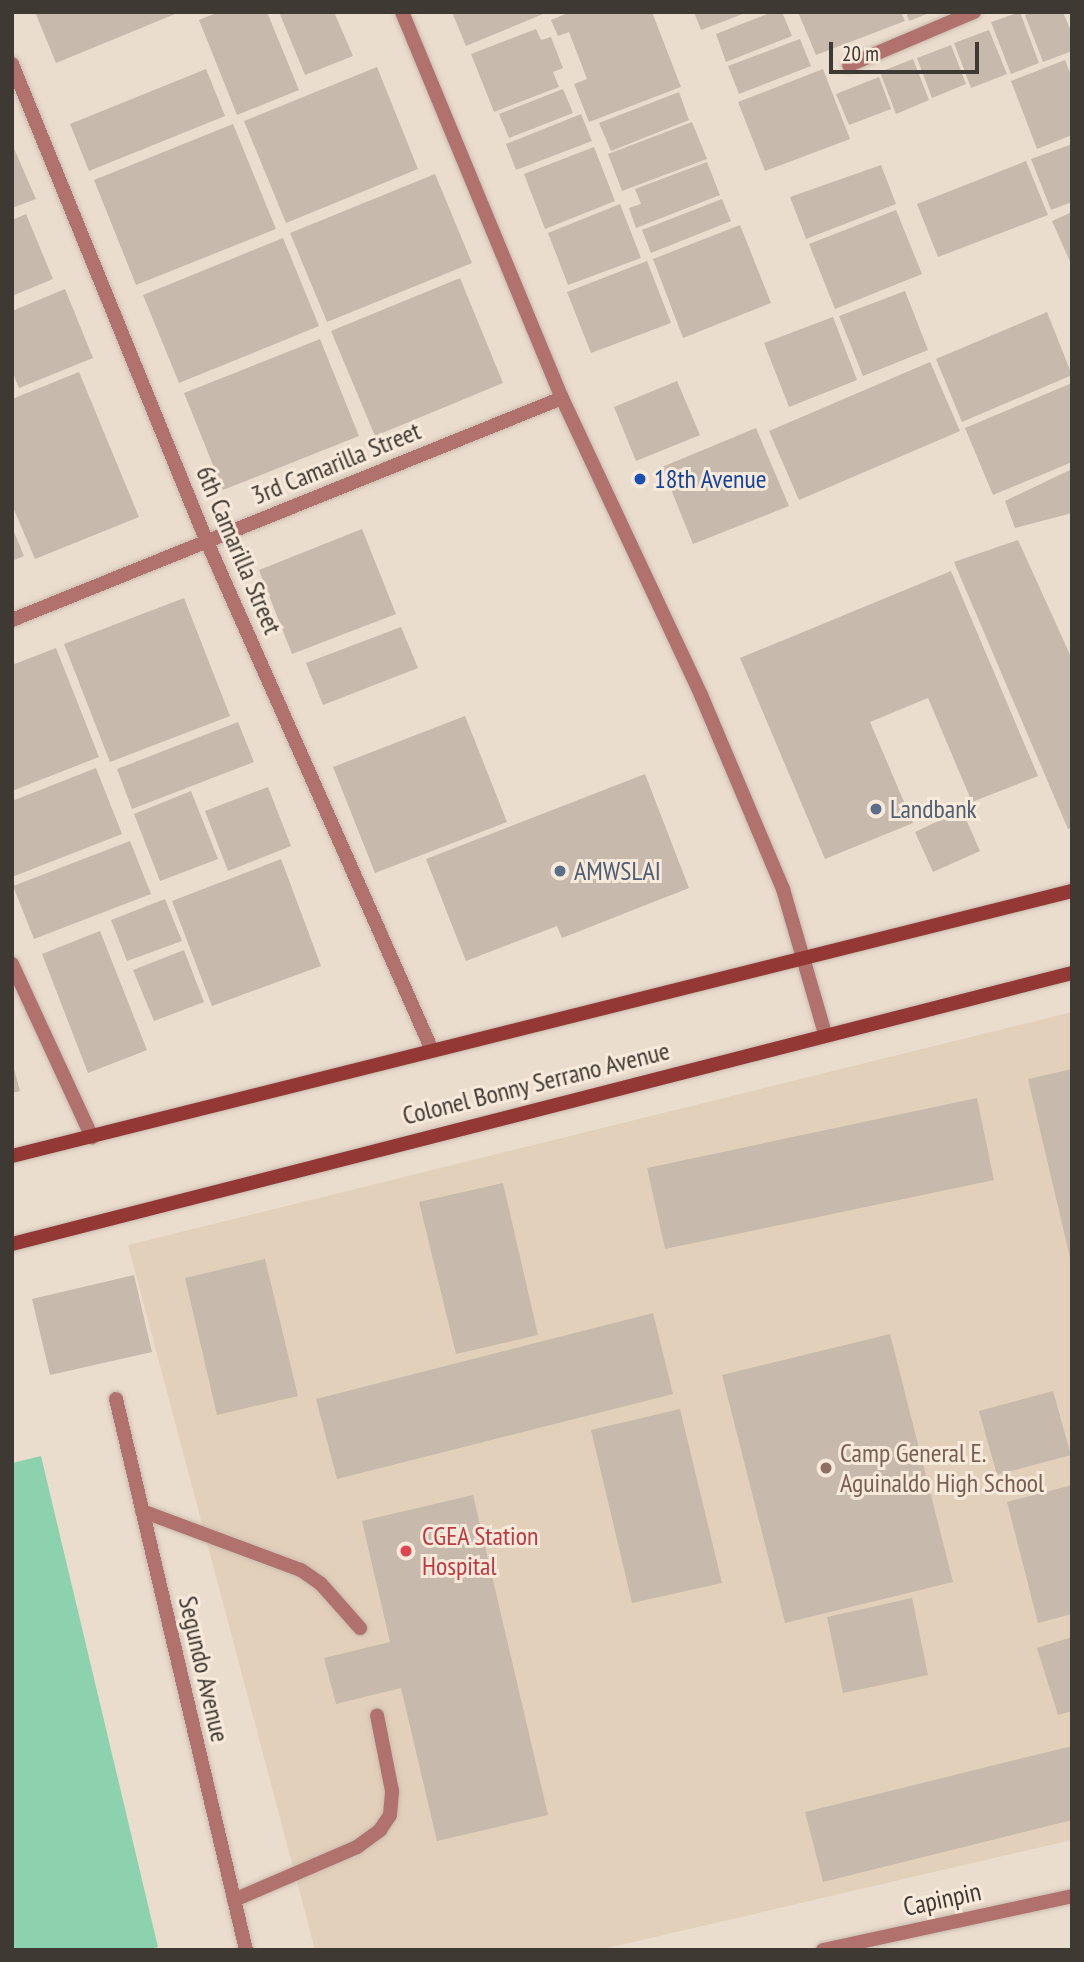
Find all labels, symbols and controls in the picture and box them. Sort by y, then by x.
scale bar [832,28,982,72]
text: 20 m [842,40,879,67]
street label: 3rd Camarilla Street [247,415,425,511]
street label: 6th Camarilla Street [190,461,288,639]
place label: 18th Avenue [654,463,767,495]
marker: 18th Avenue [632,471,648,487]
place label: Landbank [890,793,977,825]
marker: Landbank [868,801,884,817]
place label: AMWSLAI [574,855,661,887]
marker: AMWSLAI [552,863,568,879]
street label: Colonel Bonny Serrano Avenue [399,1035,673,1131]
place label: Camp General E. Aguinaldo High School [840,1437,1044,1498]
marker: Camp General E. Aguinaldo High School [818,1460,834,1476]
place label: CGEA Station Hospital [422,1520,539,1582]
marker: CGEA Station Hospital [396,1541,416,1561]
street label: Segundo Avenue [172,1593,236,1745]
street label: Capinpin [900,1876,984,1922]

